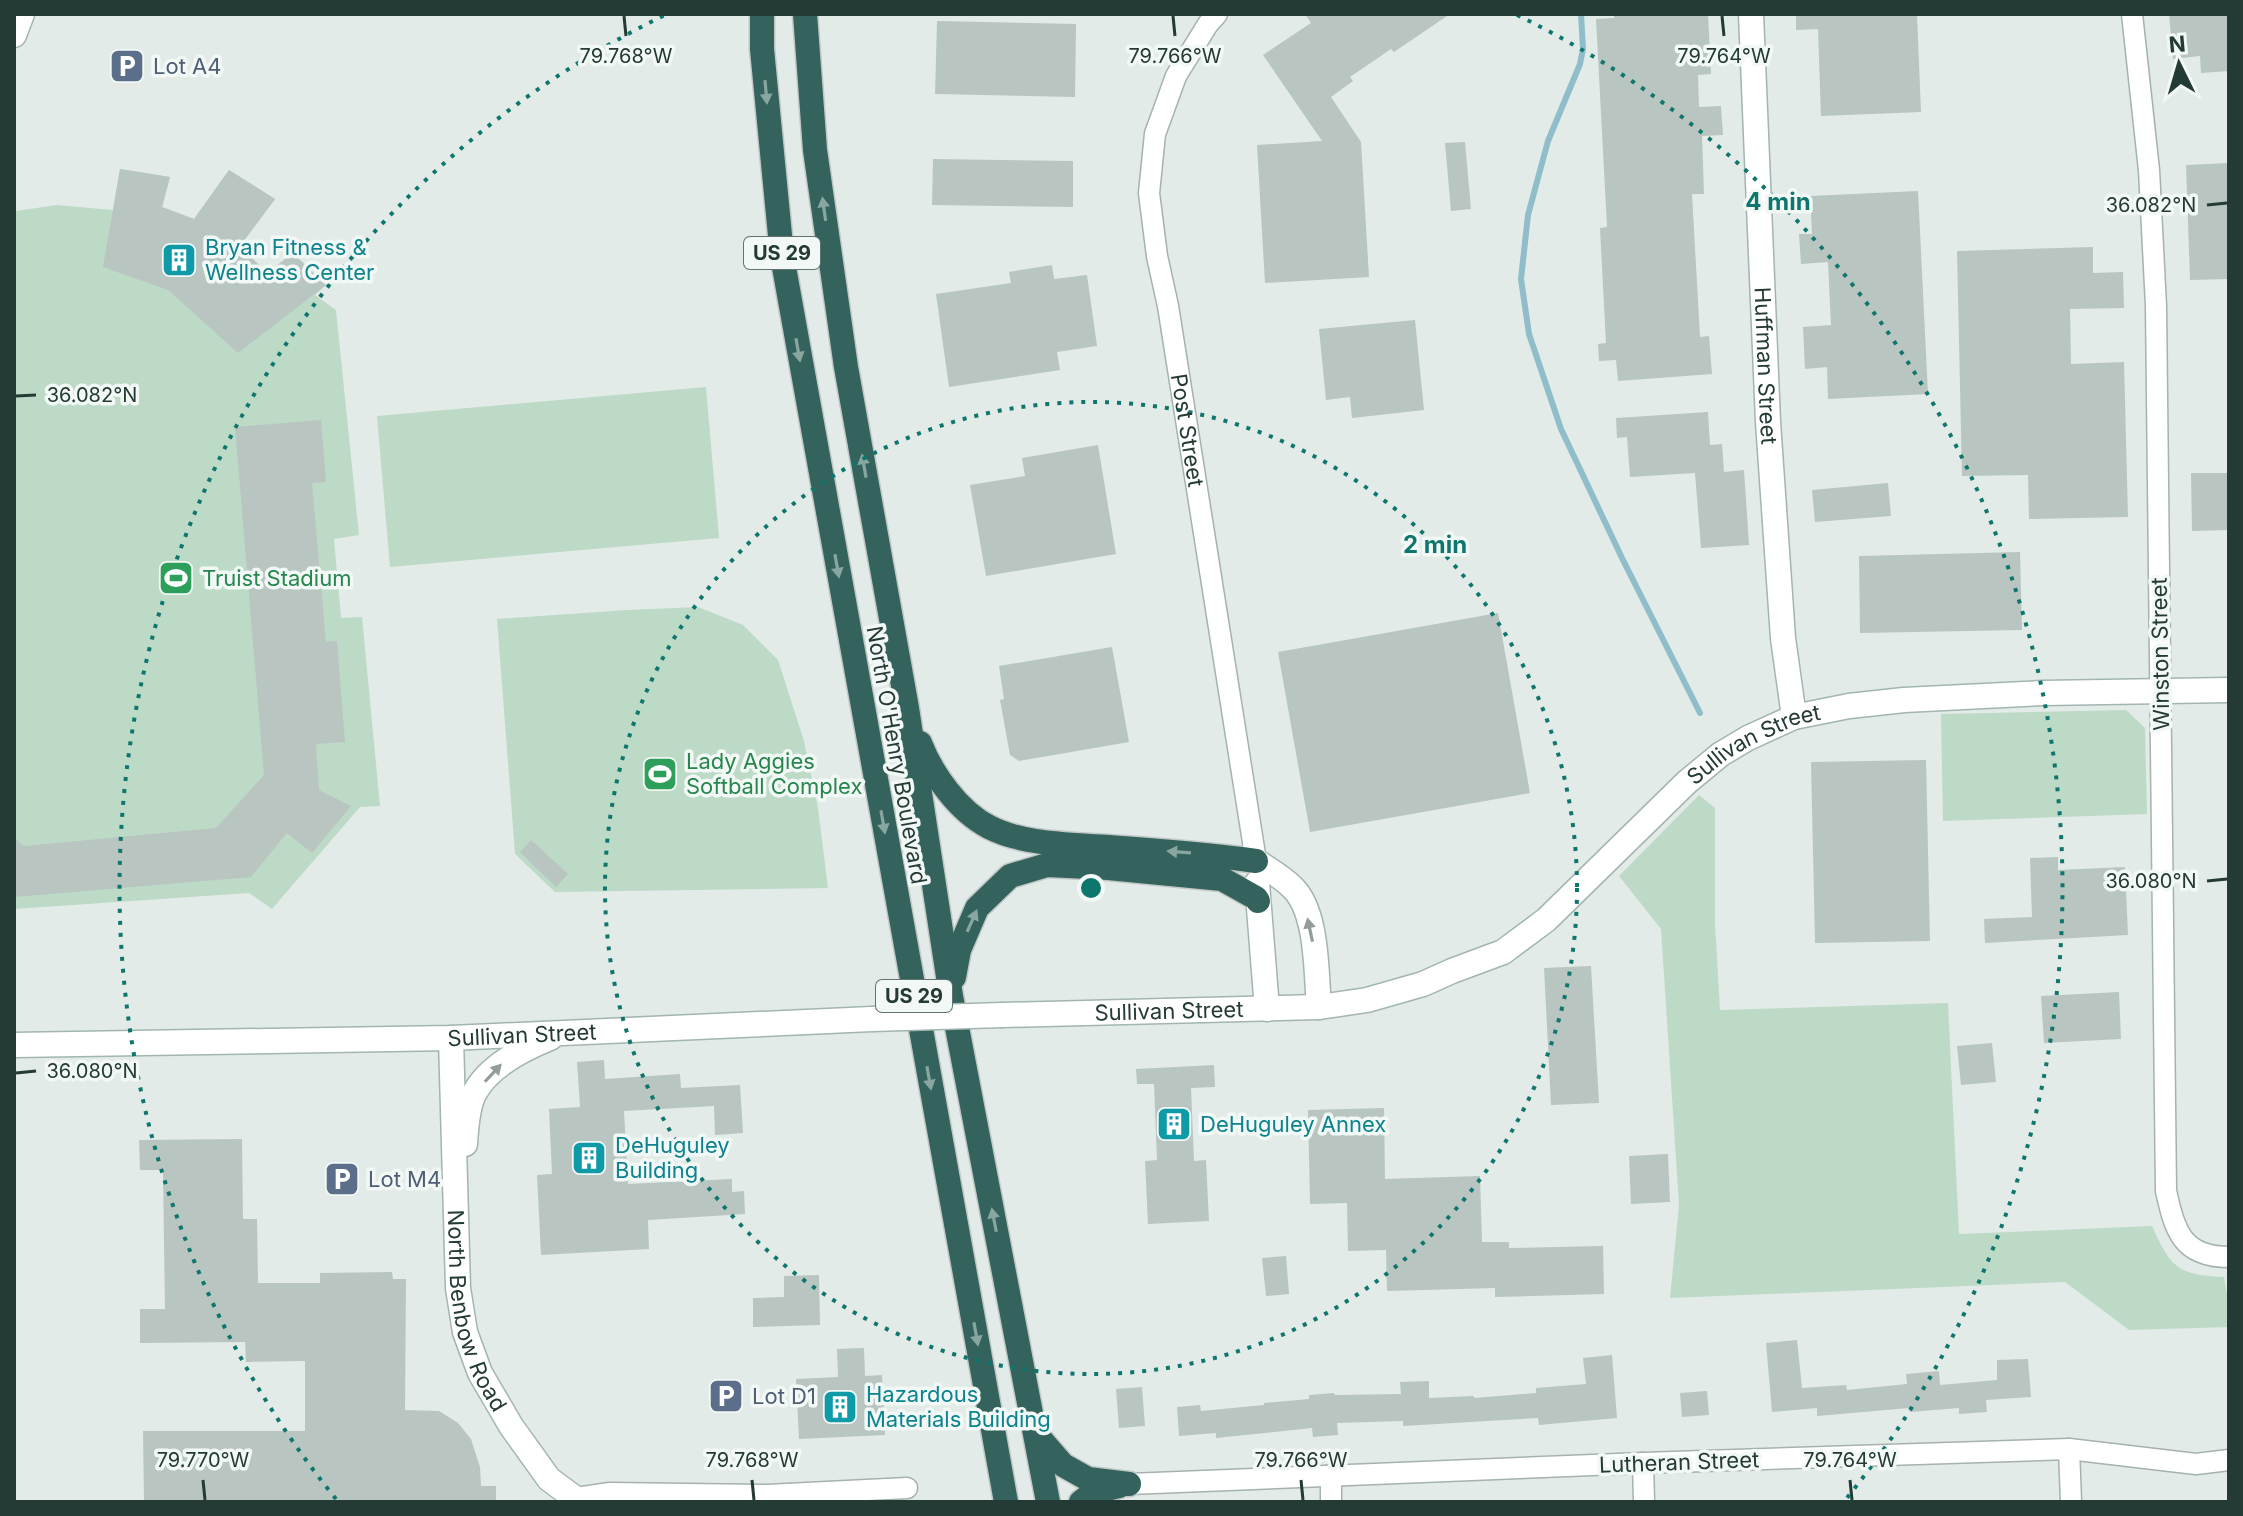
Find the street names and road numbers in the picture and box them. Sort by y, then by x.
road number: US 29 [744,237,820,269]
street label: Huffman Street [1749,286,1783,445]
street label: Post Street [1166,372,1209,489]
street label: Winston Street [2146,577,2174,731]
street label: North O'Henry Boulevard [861,624,933,886]
street label: Sullivan Street [1681,699,1823,790]
road number: US 29 [876,980,952,1012]
street label: Sullivan Street [1094,996,1244,1026]
street label: Sullivan Street [447,1018,597,1051]
street label: North Benbow Road [443,1209,512,1416]
street label: Lutheran Street [1598,1446,1760,1478]

